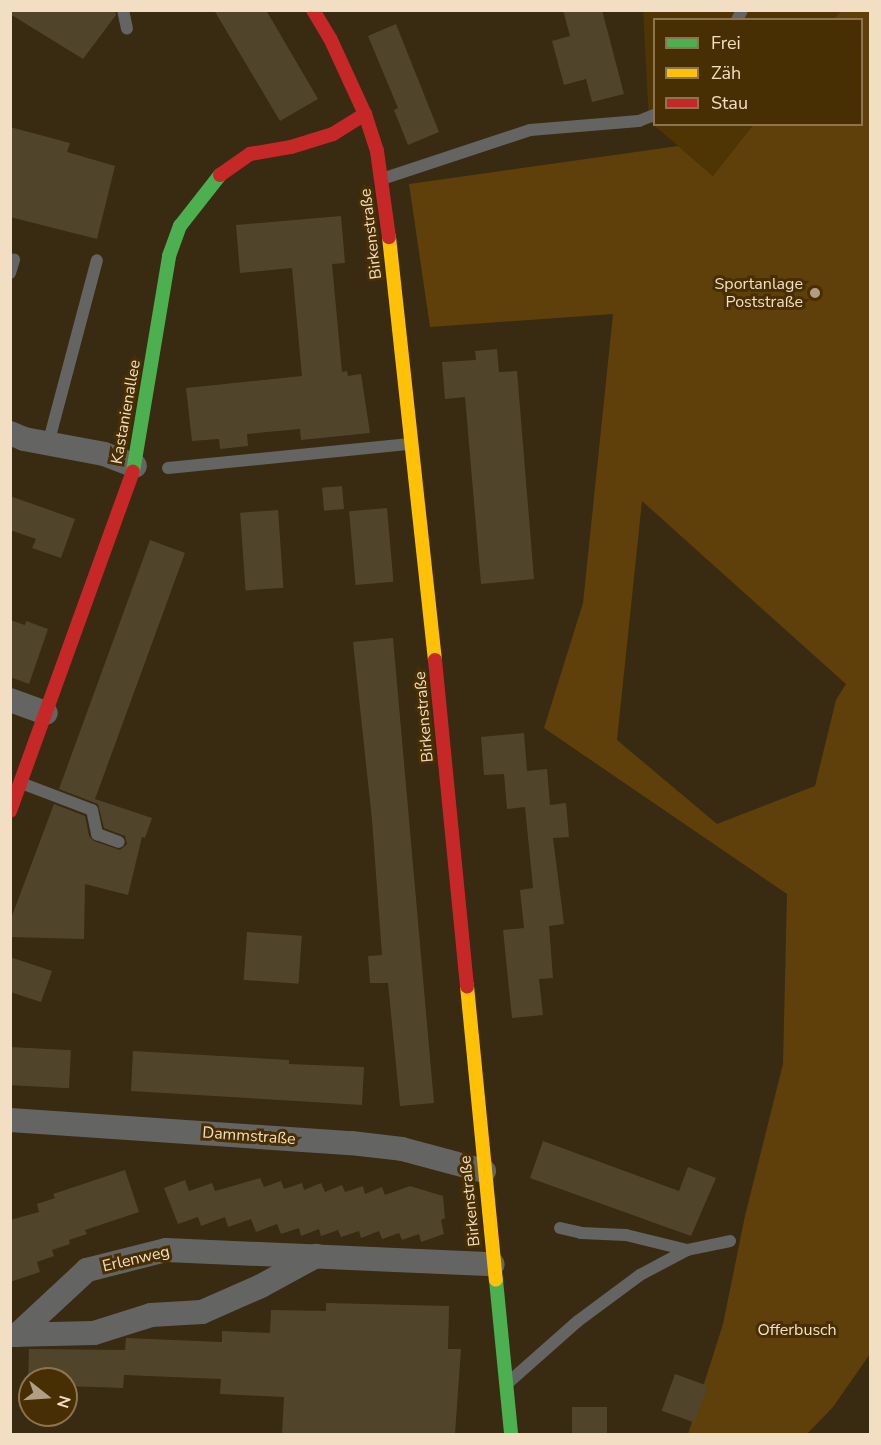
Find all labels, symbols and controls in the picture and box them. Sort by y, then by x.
legend [653,18,863,126]
text: Frei [711,31,741,55]
text: Zäh [711,61,741,85]
text: Stau [711,91,748,115]
street label: Birkenstraße [356,187,386,281]
place label: Sportanlage Poststraße [715,274,803,312]
marker: Sportanlage Poststraße [808,286,822,300]
street label: Kastanienallee [107,358,145,466]
street label: Birkenstraße [410,671,438,763]
street label: Dammstraße [202,1123,296,1149]
street label: Birkenstraße [456,1155,484,1247]
street label: Erlenweg [100,1242,172,1276]
park label: Offerbusch [757,1320,837,1340]
north arrow [18,1367,78,1427]
text: N [51,1393,76,1411]

